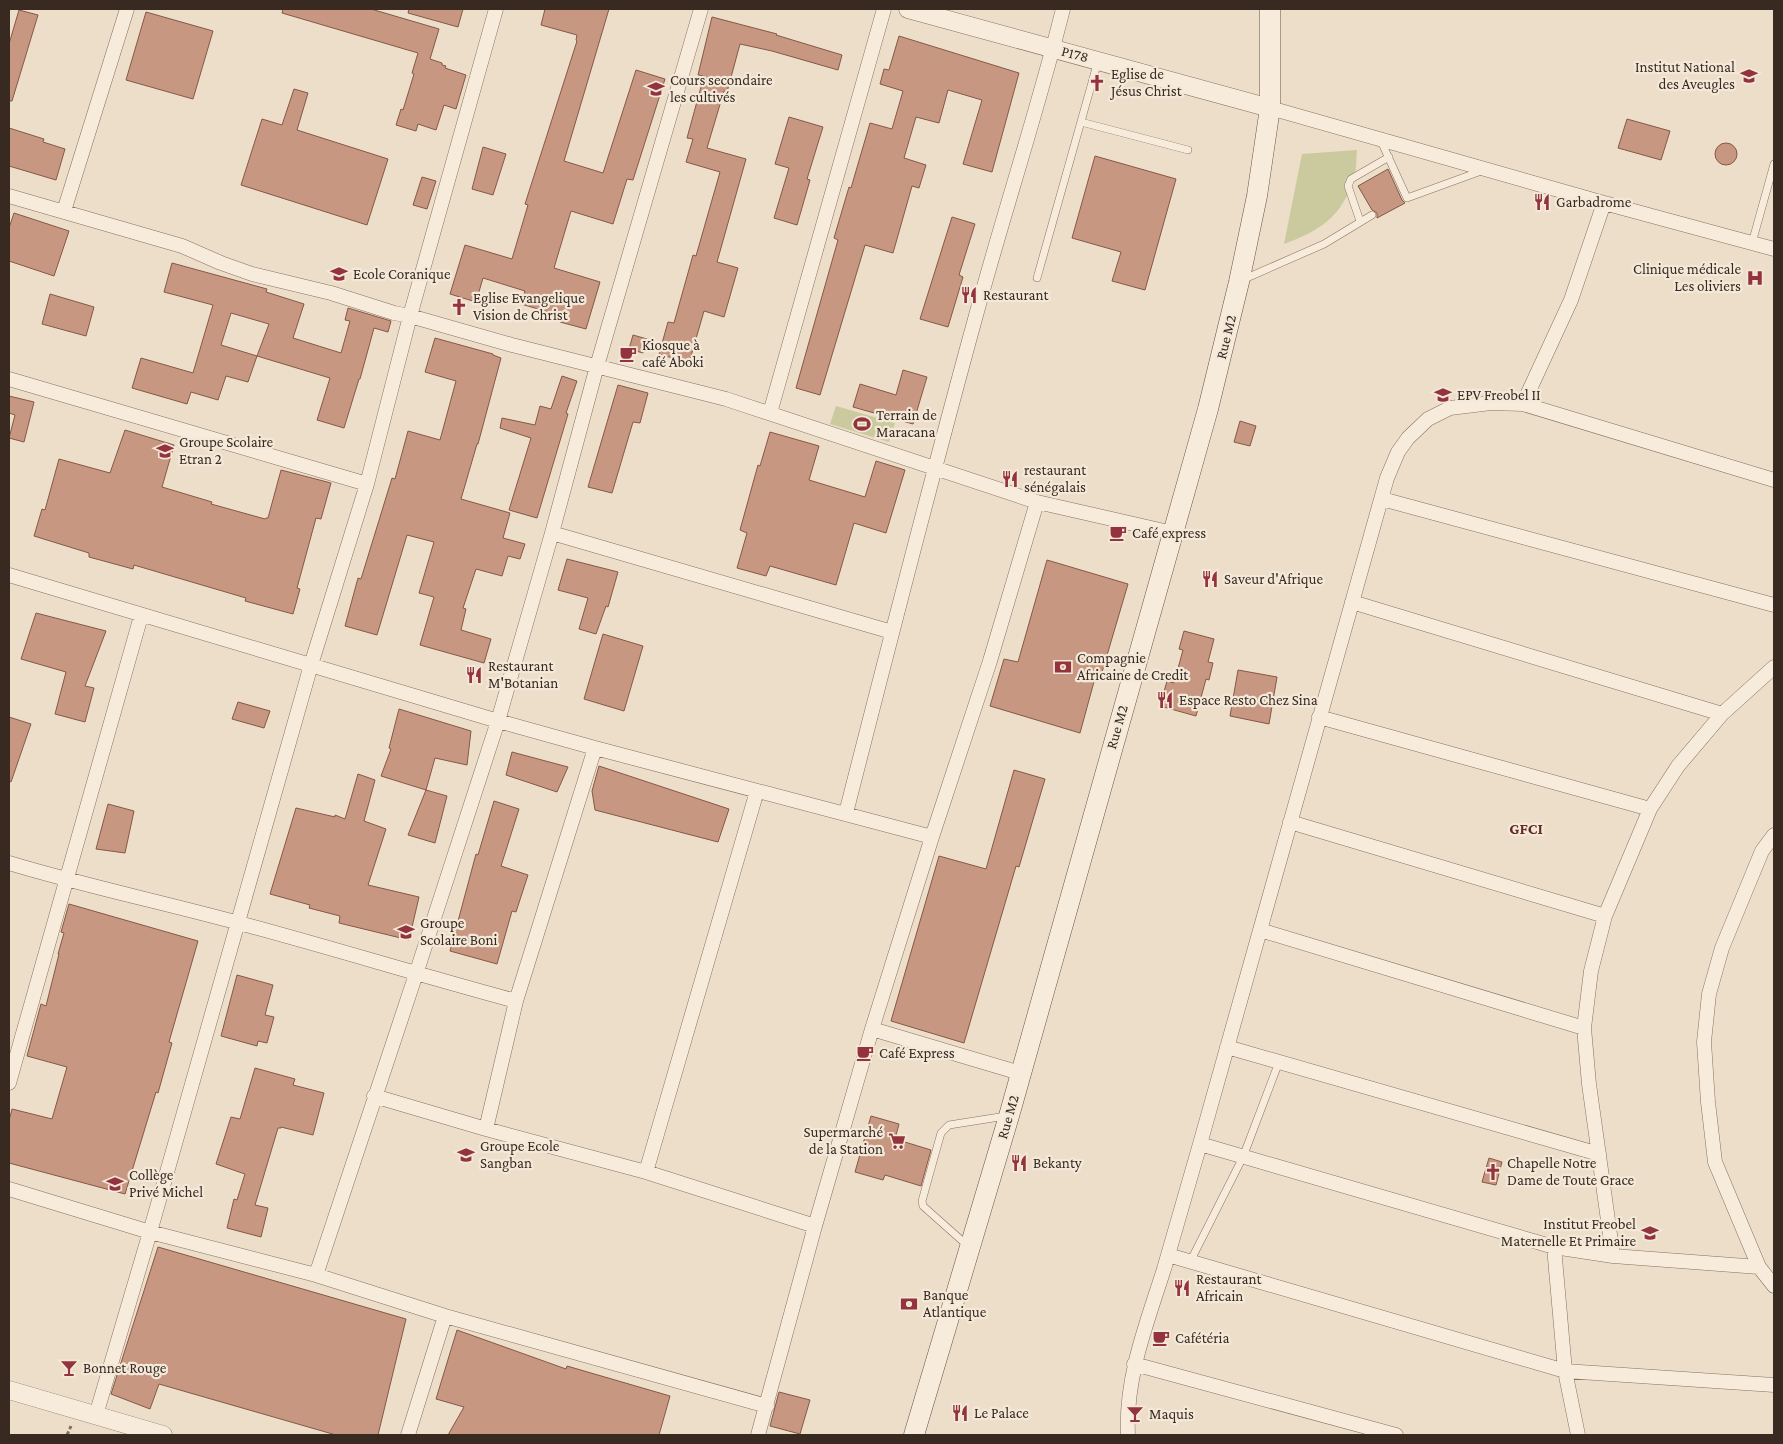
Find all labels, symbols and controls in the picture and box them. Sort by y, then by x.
street label: P178 [1060,43,1090,65]
place label: Institut National des Aveugles [1635,59,1735,93]
place label: Eglise de Jésus Christ [1109,66,1183,100]
school or university icon: Institut National des Aveugles [1739,66,1759,86]
place label: Cours secondaire les cultivés [670,72,773,105]
church icon: Eglise de Jésus Christ [1087,73,1107,93]
school or university icon: Cours secondaire les cultivés [646,79,666,99]
restaurant icon: Garbadrome [1532,192,1552,212]
place label: Garbadrome [1556,194,1632,210]
place label: Clinique médicale Les oliviers [1633,261,1741,294]
school or university icon: Ecole Coranique [329,264,349,284]
place label: Ecole Coranique [353,266,451,283]
hospital icon: Clinique médicale Les oliviers [1745,268,1765,288]
restaurant icon: Restaurant [959,285,979,305]
place label: Restaurant [983,287,1049,303]
place label: Eglise Evangelique Vision de Christ [473,290,585,323]
church icon: Eglise Evangelique Vision de Christ [449,297,469,317]
street label: Rue M2 [1213,313,1239,361]
place label: Kiosque à café Aboki [642,337,704,370]
cafe icon: Kiosque à café Aboki [618,344,638,364]
school or university icon: EPV Freobel II [1433,385,1453,405]
place label: EPV Freobel II [1457,387,1540,403]
place label: Terrain de Maracana [876,407,937,440]
sports icon: Terrain de Maracana [852,414,872,434]
place label: Groupe Scolaire Etran 2 [179,434,274,467]
school or university icon: Groupe Scolaire Etran 2 [155,441,175,461]
place label: restaurant sénégalais [1024,462,1087,496]
restaurant icon: restaurant sénégalais [1000,469,1020,489]
cafe icon: Café express [1108,523,1128,543]
place label: Café express [1132,525,1206,542]
restaurant icon: Saveur d'Afrique [1200,569,1220,589]
place label: Saveur d'Afrique [1224,571,1323,588]
place label: Compagnie Africaine de Credit [1077,650,1189,683]
bank icon: Compagnie Africaine de Credit [1053,657,1073,677]
place label: Restaurant M'Botanian [488,658,558,691]
restaurant icon: Restaurant M'Botanian [464,665,484,685]
restaurant icon: Espace Resto Chez Sina [1155,690,1175,710]
place label: Espace Resto Chez Sina [1179,692,1318,709]
street label: Rue M2 [1103,703,1131,751]
district label: GFCI [1509,820,1543,837]
place label: Groupe Scolaire Boni [420,915,498,948]
school or university icon: Groupe Scolaire Boni [396,922,416,942]
cafe icon: Café Express [855,1043,875,1063]
place label: Café Express [879,1045,955,1062]
street label: Rue M2 [994,1093,1022,1141]
place label: Supermarché de la Station [803,1124,883,1157]
supermarket icon: Supermarché de la Station [887,1131,907,1151]
place label: Groupe Ecole Sangban [480,1138,560,1172]
school or university icon: Groupe Ecole Sangban [456,1145,476,1165]
restaurant icon: Bekanty [1009,1153,1029,1173]
place label: Bekanty [1033,1155,1082,1172]
place label: Chapelle Notre Dame de Toute Grace [1507,1155,1635,1188]
church icon: Chapelle Notre Dame de Toute Grace [1483,1162,1503,1182]
place label: Collège Privé Michel [129,1167,203,1200]
school or university icon: Collège Privé Michel [105,1174,125,1194]
place label: Institut Freobel Maternelle Et Primaire [1501,1216,1636,1249]
school or university icon: Institut Freobel Maternelle Et Primaire [1640,1223,1660,1243]
place label: Restaurant Africain [1196,1271,1262,1304]
restaurant icon: Restaurant Africain [1172,1278,1192,1298]
place label: Banque Atlantique [923,1287,987,1321]
bank icon: Banque Atlantique [899,1294,919,1314]
cafe icon: Cafétéria [1151,1328,1171,1348]
place label: Cafétéria [1175,1330,1229,1346]
bar icon: Bonnet Rouge [59,1358,79,1378]
place label: Bonnet Rouge [83,1360,167,1377]
restaurant icon: Le Palace [950,1403,970,1423]
bar icon: Maquis [1125,1404,1145,1424]
place label: Le Palace [974,1405,1029,1421]
place label: Maquis [1149,1406,1194,1423]

